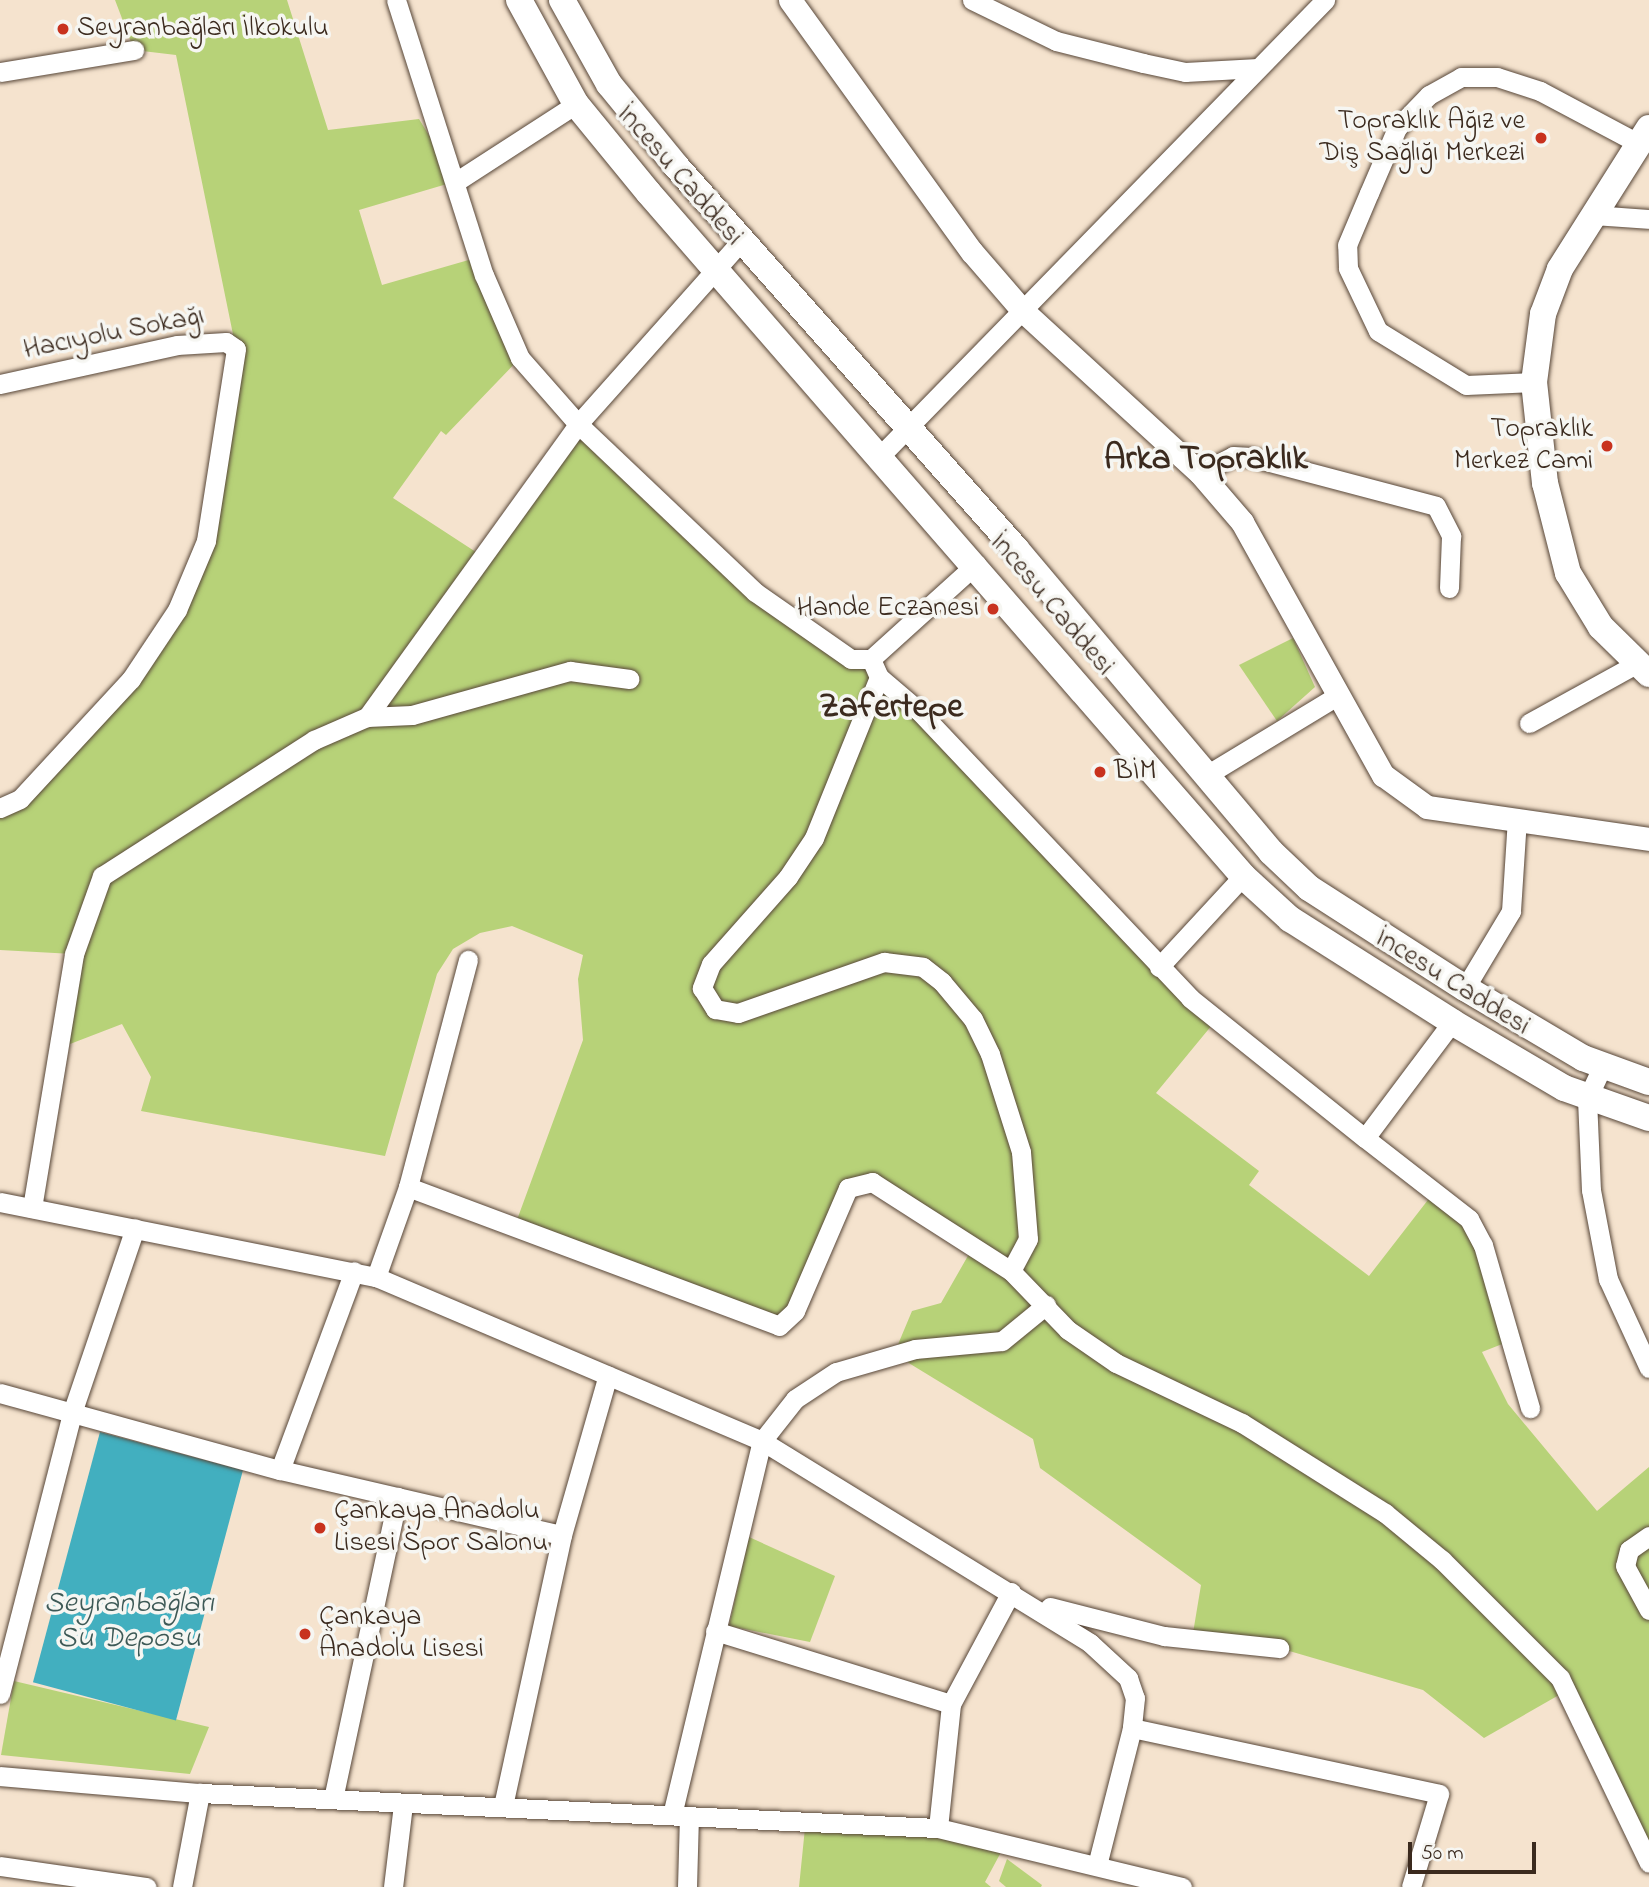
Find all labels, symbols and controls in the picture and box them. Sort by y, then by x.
place label: Seyranbağları İlkokulu [77,12,329,46]
marker: Seyranbağları İlkokulu [55,21,71,37]
street label: İncesu Caddesi [608,98,750,254]
place label: Topraklık Ağız ve Diş Sağlığı Merkezi [1319,105,1525,171]
marker: Topraklık Ağız ve Diş Sağlığı Merkezi [1531,128,1551,148]
street label: Hacıyolu Sokağı [21,300,207,368]
place label: Topraklık Merkez Cami [1454,413,1593,479]
marker: Topraklık Merkez Cami [1599,438,1615,454]
district label: Arka Topraklık [1104,439,1308,481]
street label: İncesu Caddesi [981,527,1121,683]
place label: Hande Eczanesi [797,592,979,626]
marker: Hande Eczanesi [985,601,1001,617]
district label: Zafertepe [819,687,963,729]
place label: BİM [1114,755,1156,789]
marker: BİM [1092,764,1108,780]
street label: İncesu Caddesi [1368,922,1536,1044]
place label: Çankaya Anadolu Lisesi Spor Salonu [334,1495,548,1561]
marker: Çankaya Anadolu Lisesi Spor Salonu [312,1520,328,1536]
water label: Seyranbağları Su Deposu [44,1586,214,1656]
place label: Çankaya Anadolu Lisesi [319,1601,484,1667]
marker: Çankaya Anadolu Lisesi [297,1626,313,1642]
scale bar [1411,1828,1539,1872]
text: 50 m [1421,1839,1464,1869]

